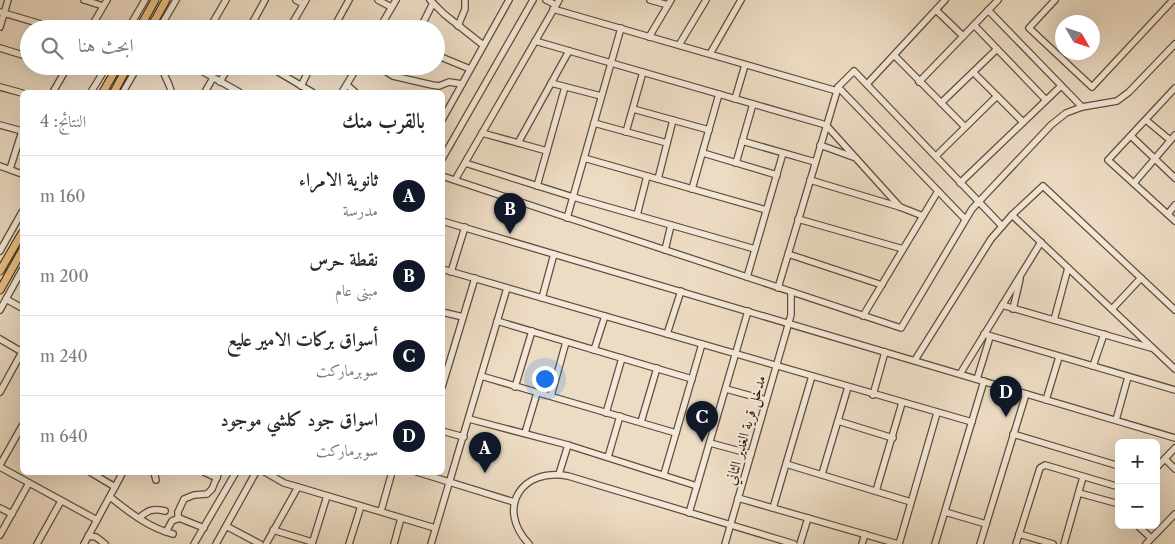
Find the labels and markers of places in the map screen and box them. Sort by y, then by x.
pin: B [494,193,526,234]
pin: D [990,376,1022,417]
pin: C [686,401,718,442]
pin: A [469,432,501,473]

